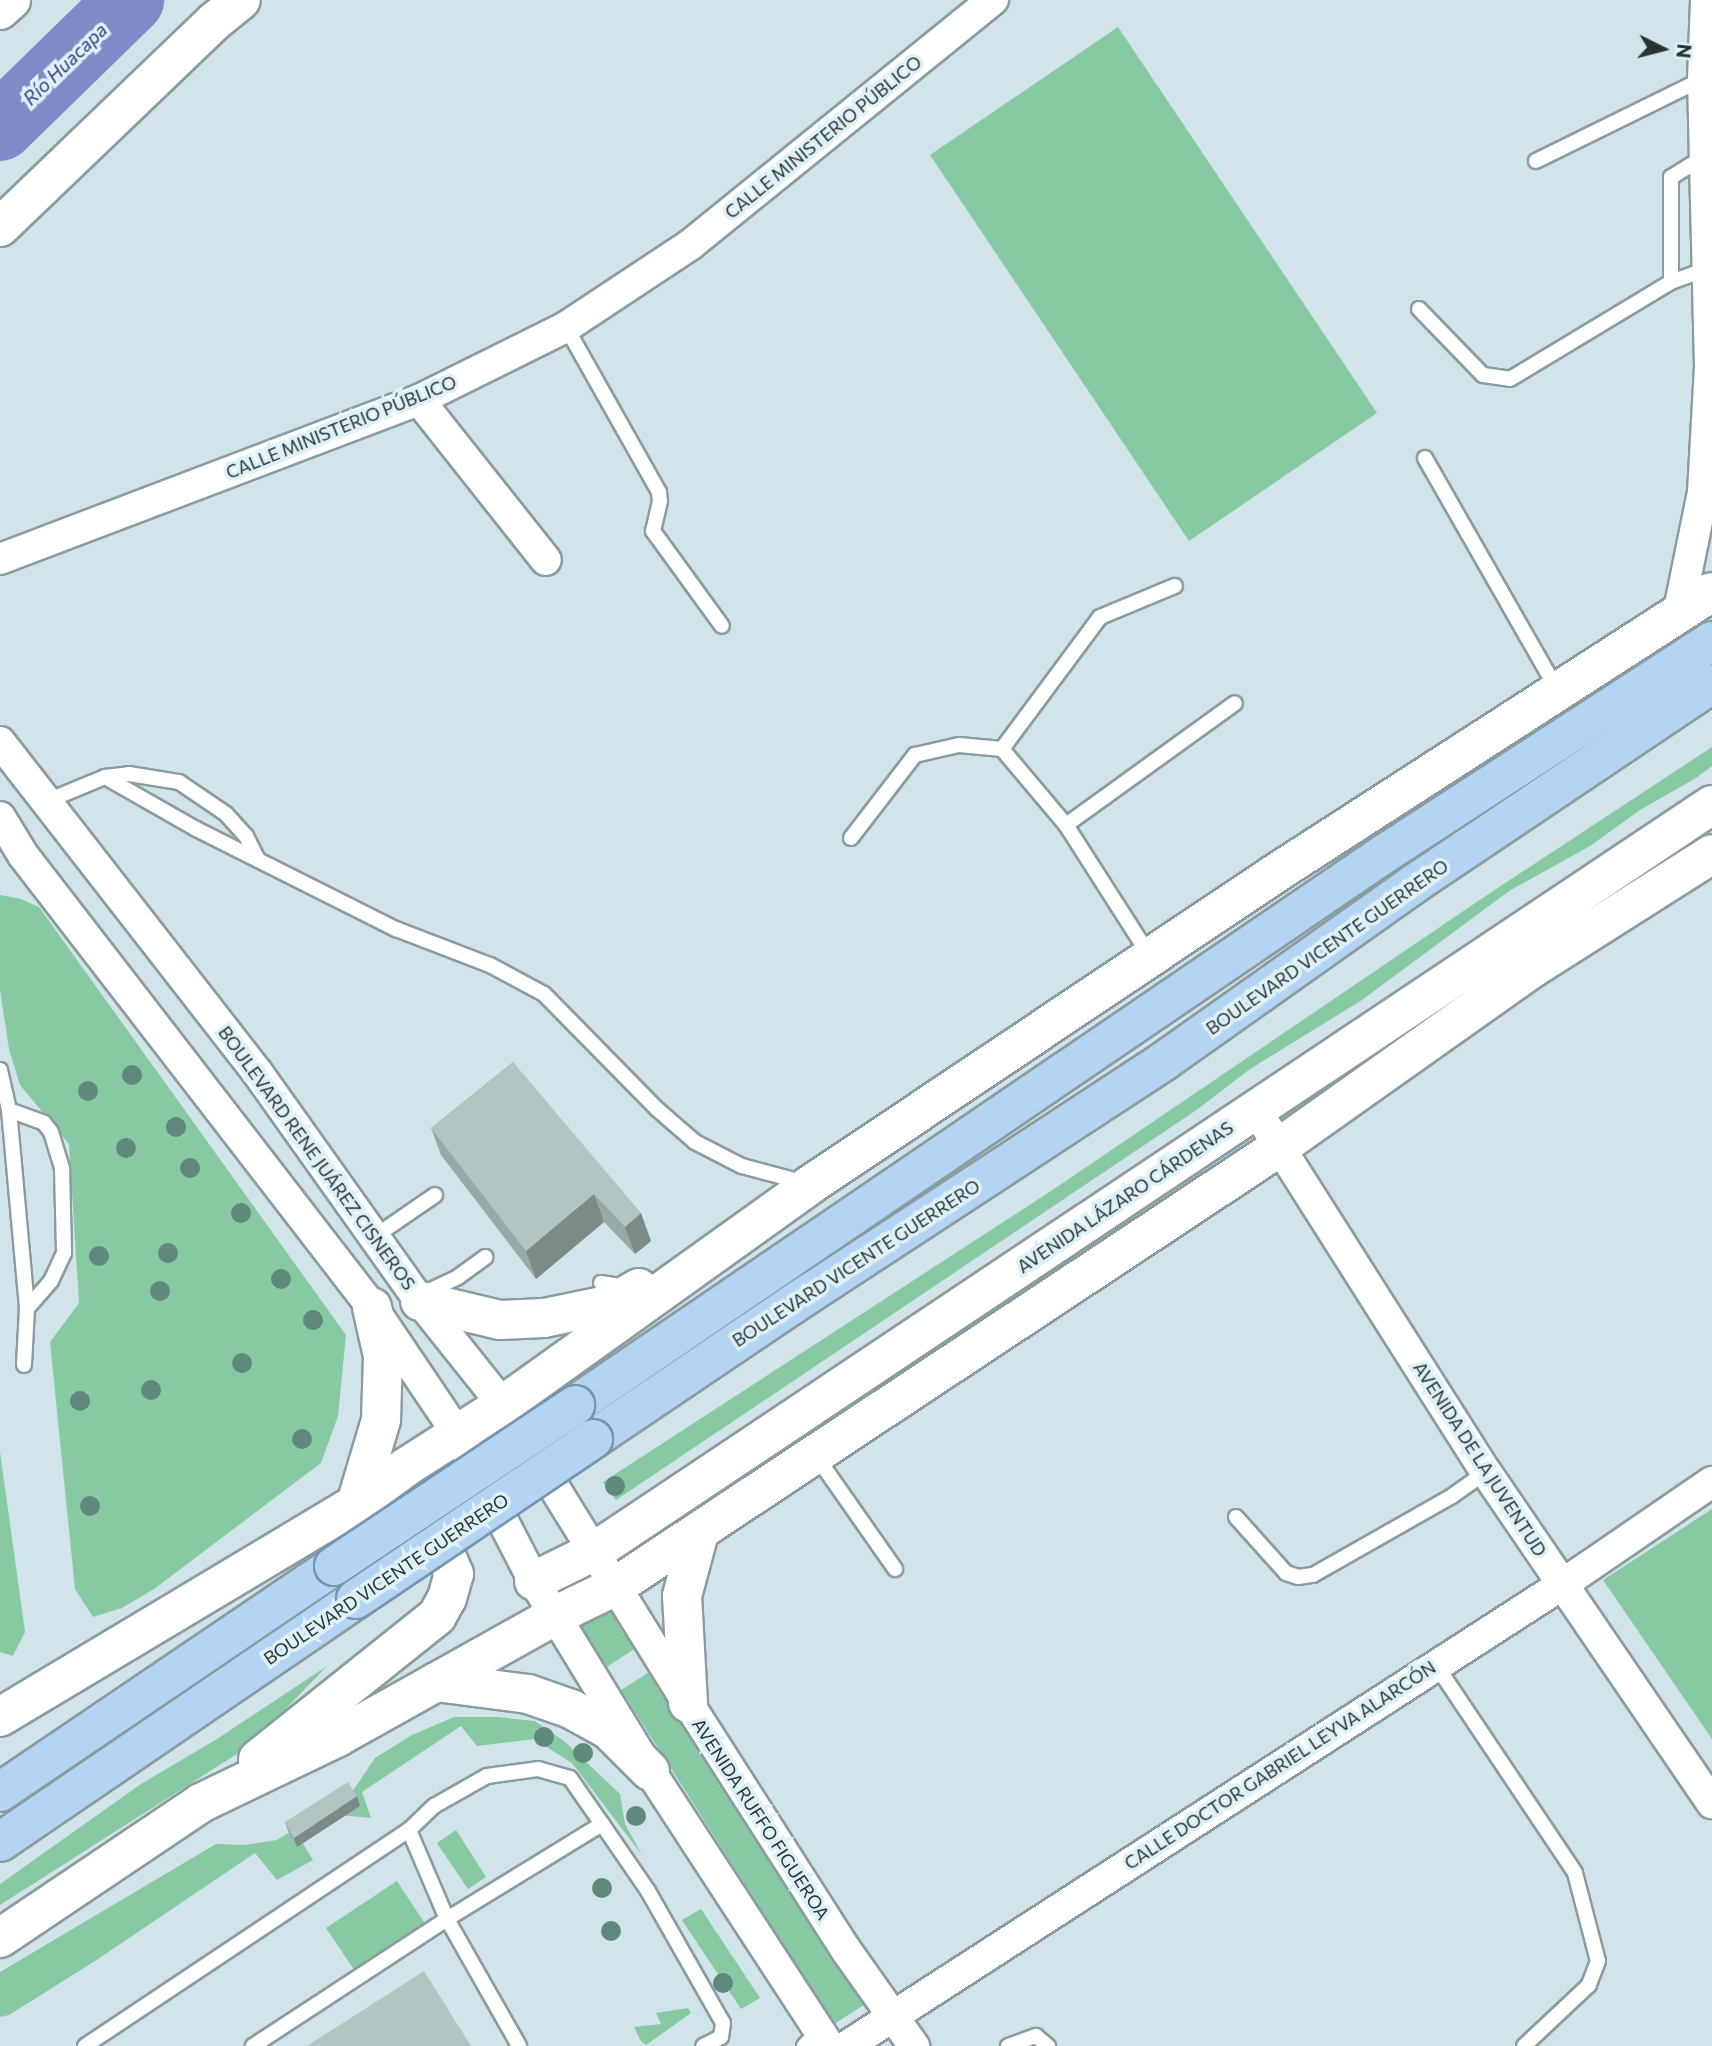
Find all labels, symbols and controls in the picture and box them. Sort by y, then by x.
north arrow [1628,14,1698,84]
water label: Río Huacapa [18,18,112,110]
text: N [1672,43,1697,60]
street label: CALLE MINISTERIO PÚBLICO [720,51,926,223]
street label: CALLE MINISTERIO PÚBLICO [223,371,459,483]
street label: BOULEVARD VICENTE GUERRERO [1202,855,1452,1039]
street label: BOULEVARD RENE JUÁREZ CISNEROS [214,1022,420,1294]
street label: AVENIDA LÁZARO CÁRDENAS [1013,1117,1237,1277]
street label: BOULEVARD VICENTE GUERRERO [728,1175,984,1351]
street label: AVENIDA DE LA JUVENTUD [1409,1358,1551,1560]
street label: BOULEVARD VICENTE GUERRERO [259,1489,513,1669]
street label: CALLE DOCTOR GABRIEL LEYVA ALARCÓN [1120,1656,1440,1874]
street label: AVENIDA RUFFO FIGUEROA [688,1714,834,1924]

